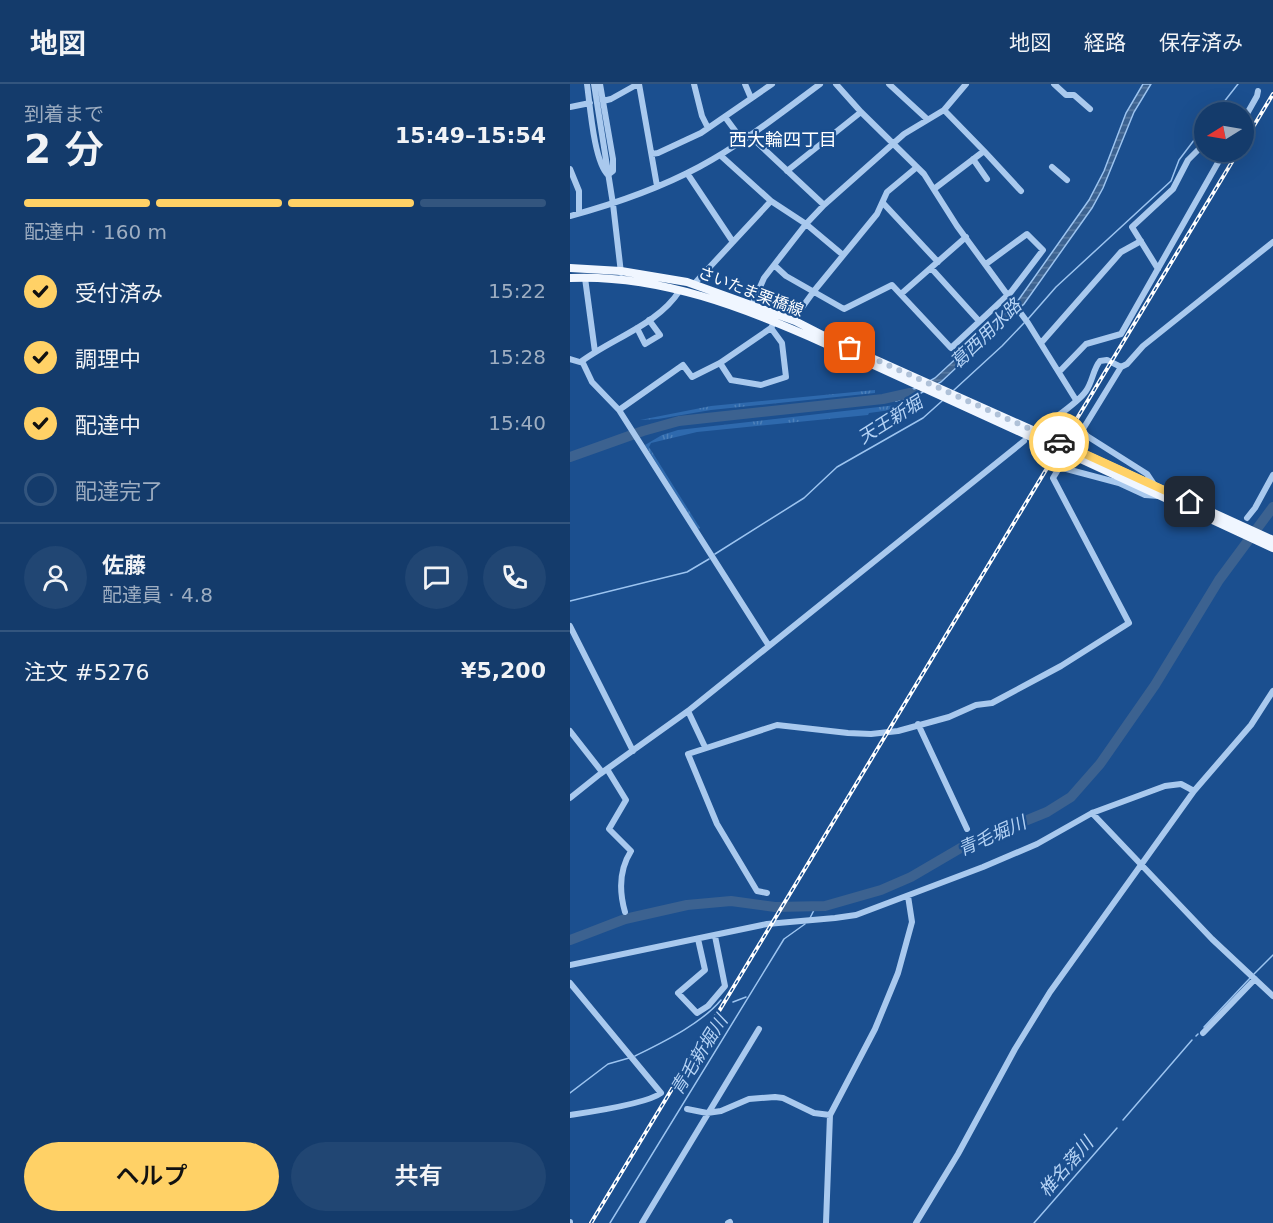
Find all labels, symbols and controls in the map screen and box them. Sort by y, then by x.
text: 地図 [30,27,86,60]
text: 地図 [1009,31,1051,55]
text: 経路 [1084,31,1126,55]
text: 保存済み [1159,31,1243,55]
text: 到着まで [24,102,104,126]
north arrow [1194,102,1254,162]
map controls [1194,102,1254,162]
text: 15:49–15:54 [395,123,546,148]
text: 2 分 [24,127,104,172]
district label: 西大輪四丁目 [729,129,837,150]
text: 配達中 · 160 m [24,220,167,244]
street label: さいたま栗橋線 [695,263,806,320]
icon: check [24,275,57,308]
text: 15:22 [488,279,546,303]
text: 受付済み [75,281,163,306]
water label: 葛西用水路 [946,293,1027,372]
pin [824,322,875,373]
icon: bag [833,331,866,364]
icon: check [24,341,57,374]
text: 15:28 [488,345,546,369]
text: 調理中 [75,347,141,372]
water label: 天王新堀 [854,390,928,448]
icon: check [24,407,57,440]
text: 15:40 [488,411,546,435]
courier [1029,412,1089,472]
text: 配達中 [75,413,141,438]
icon: car [1043,426,1076,459]
pin [1164,476,1215,527]
text: 配達完了 [75,479,163,504]
icon: home [1173,485,1206,518]
button: person [24,546,87,609]
button: chat [405,546,468,609]
button: phone [483,546,546,609]
text: 佐藤 [102,553,146,578]
text: 配達員 · 4.8 [102,583,213,607]
text: ¥5,200 [461,658,546,683]
text: 注文 #5276 [24,660,149,685]
water label: 青毛堀川 [955,810,1031,860]
water label: 青毛新堀川 [666,1009,732,1098]
water label: 椎名落川 [1034,1131,1098,1201]
button: ヘルプ [24,1142,279,1211]
button: 共有 [291,1142,546,1211]

